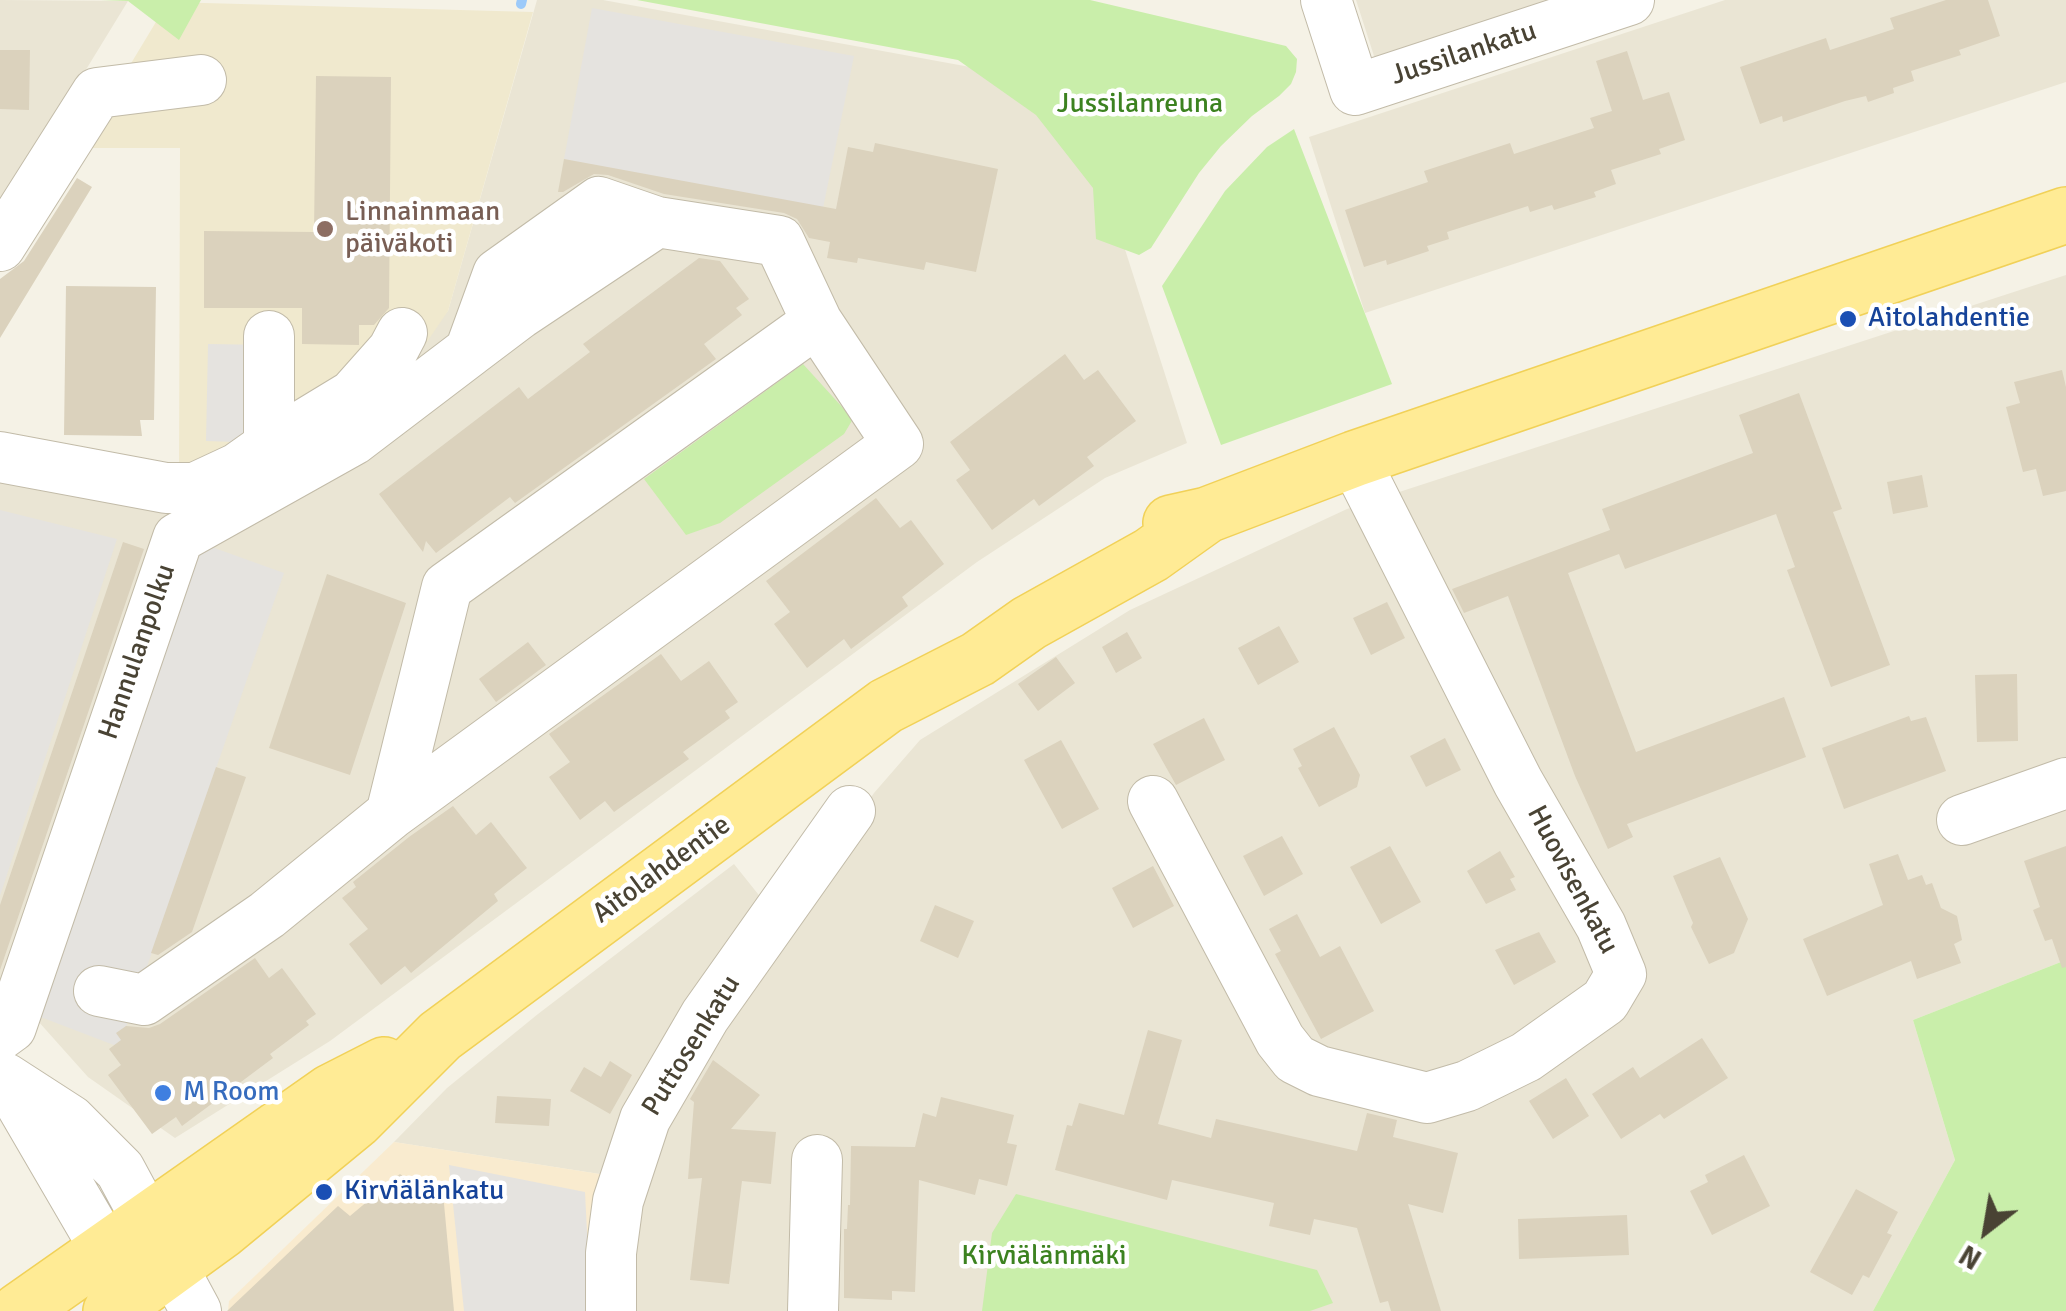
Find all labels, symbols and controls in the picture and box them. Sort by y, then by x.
street label: Jussilankatu [1387,15,1541,93]
park label: Jussilanreuna [1057,88,1223,122]
place label: Linnainmaan päiväkoti [345,196,500,262]
marker: Linnainmaan päiväkoti [314,218,336,240]
place label: Aitolahdentie [1868,302,2030,336]
marker: Aitolahdentie [1837,308,1859,330]
street label: Hannulanpolku [92,560,184,744]
street label: Huovisenkatu [1519,800,1625,960]
street label: Aitolahdentie [587,809,737,931]
street label: Puttosenkatu [636,970,748,1122]
place label: M Room [183,1076,280,1110]
marker: M Room [152,1082,174,1104]
place label: Kirviälänkatu [344,1175,504,1209]
marker: Kirviälänkatu [313,1181,335,1203]
north arrow [1936,1181,2036,1281]
text: N [1953,1237,1988,1276]
park label: Kirviälänmäki [961,1240,1127,1274]

